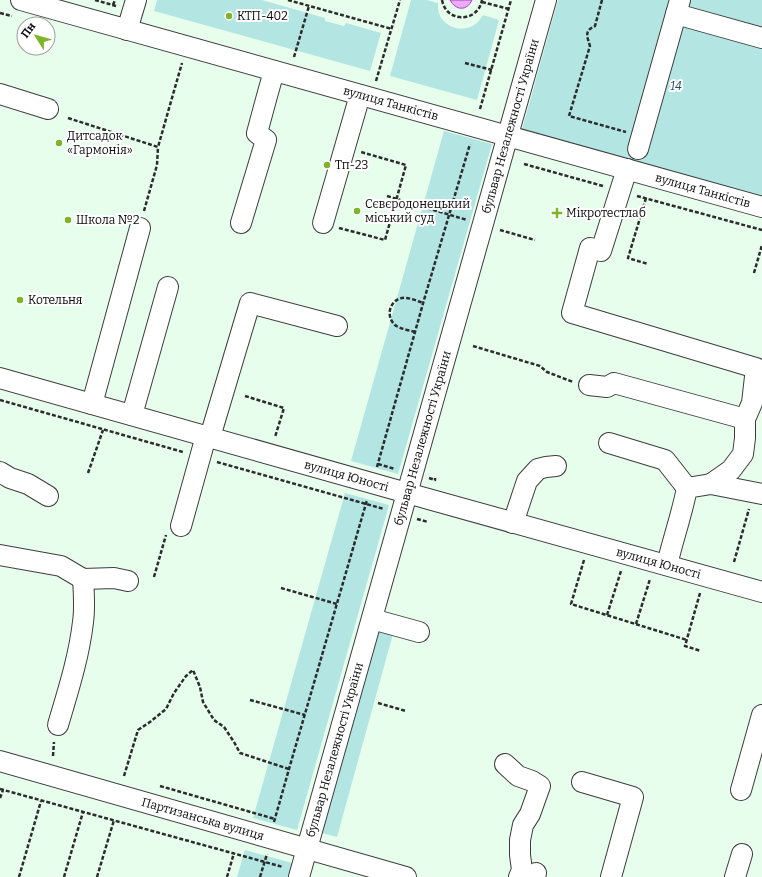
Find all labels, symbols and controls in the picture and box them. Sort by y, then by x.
place label: КТП-402 [237,9,288,23]
marker: КТП-402 [224,11,234,21]
north arrow [16,16,56,56]
text: Пн [18,20,39,41]
street label: бульвар Незалежності України [479,37,542,215]
park label: 14 [670,79,682,93]
street label: вулиця Танкістів [342,83,440,123]
place label: Дитсадок «Гармонія» [67,129,133,157]
marker: Дитсадок «Гармонія» [54,138,64,148]
place label: Тп-23 [335,158,368,172]
marker: Тп-23 [322,160,332,170]
street label: вулиця Танкістів [654,171,752,211]
place label: Сєвєродонецький міський суд [365,197,470,225]
marker: Сєвєродонецький міський суд [352,206,362,216]
place label: Мікротестлаб [566,206,646,220]
marker: Мікротестлаб [551,207,563,219]
place label: Школа №2 [76,213,139,227]
marker: Школа №2 [63,215,73,225]
place label: Котельня [28,293,83,307]
marker: Котельня [15,295,25,305]
street label: бульвар Незалежності України [391,349,454,527]
street label: вулиця Юності [303,457,391,495]
street label: вулиця Юності [615,545,703,582]
street label: бульвар Незалежності України [304,661,366,839]
street label: Партизанська вулиця [140,795,266,843]

